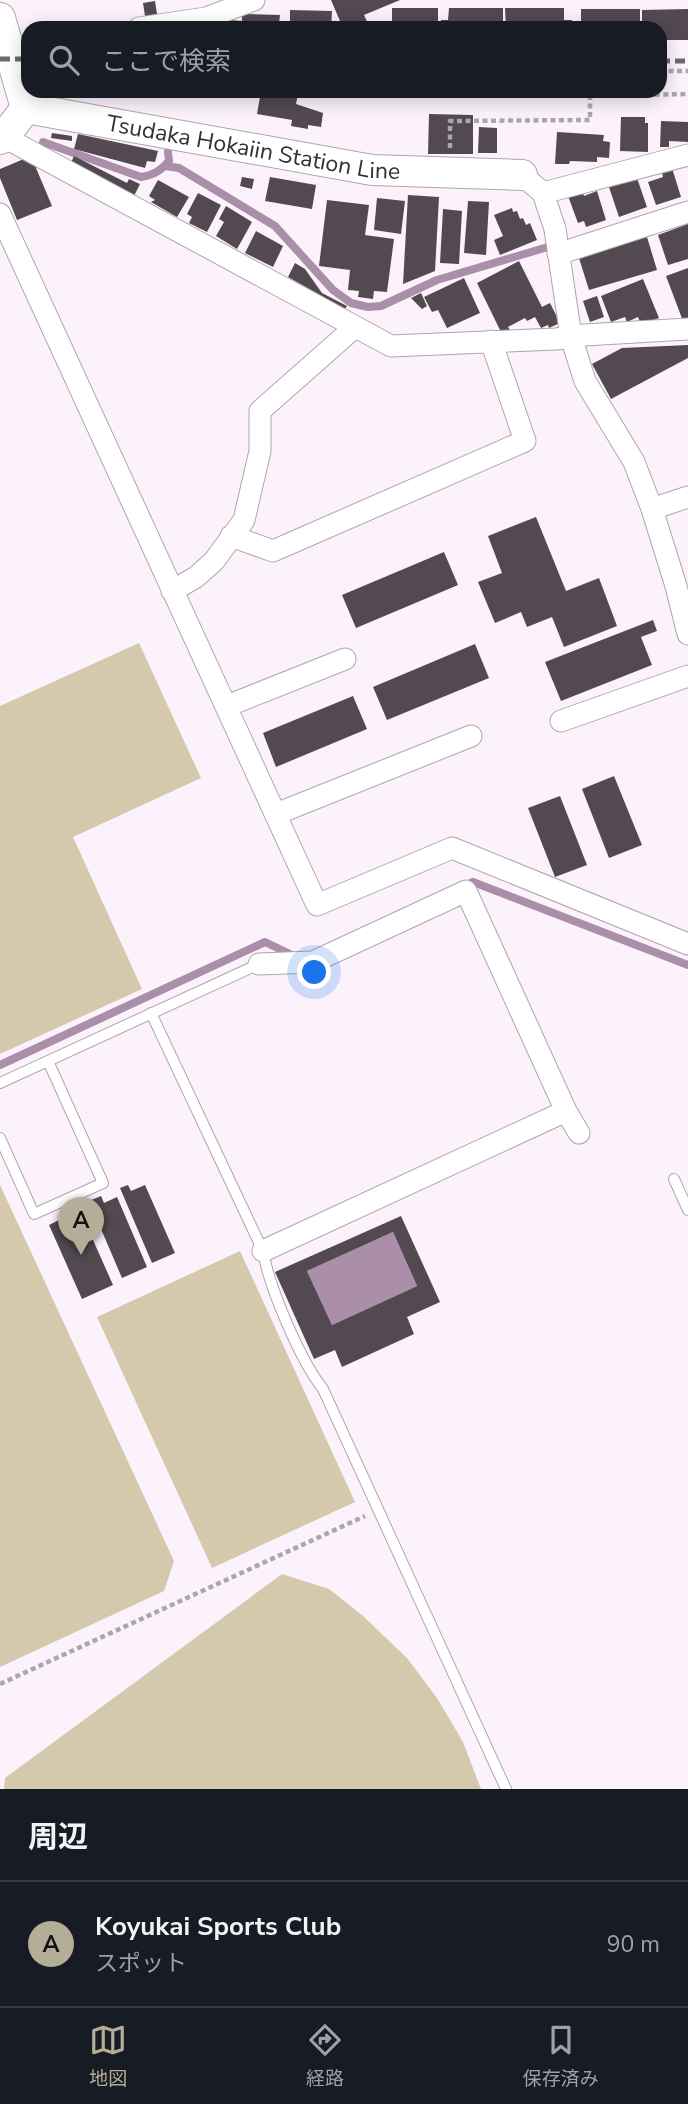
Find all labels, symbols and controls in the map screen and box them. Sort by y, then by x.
search box [21,21,667,98]
icon: search [45,41,83,79]
text: ここで検索 [101,44,231,79]
street label: Tsudaka Hokaiin Station Line [104,107,401,186]
your location [297,955,331,989]
pin: A [58,1197,104,1255]
text: 周辺 [28,1817,88,1858]
text: Koyukai Sports Club [95,1909,341,1944]
text: A [42,1929,60,1960]
text: 90 m [607,1929,660,1960]
text: スポット [95,1948,187,1979]
tab: 地図 [89,2021,127,2092]
tab: 経路 [306,2021,344,2092]
tab: 保存済み [523,2021,599,2092]

